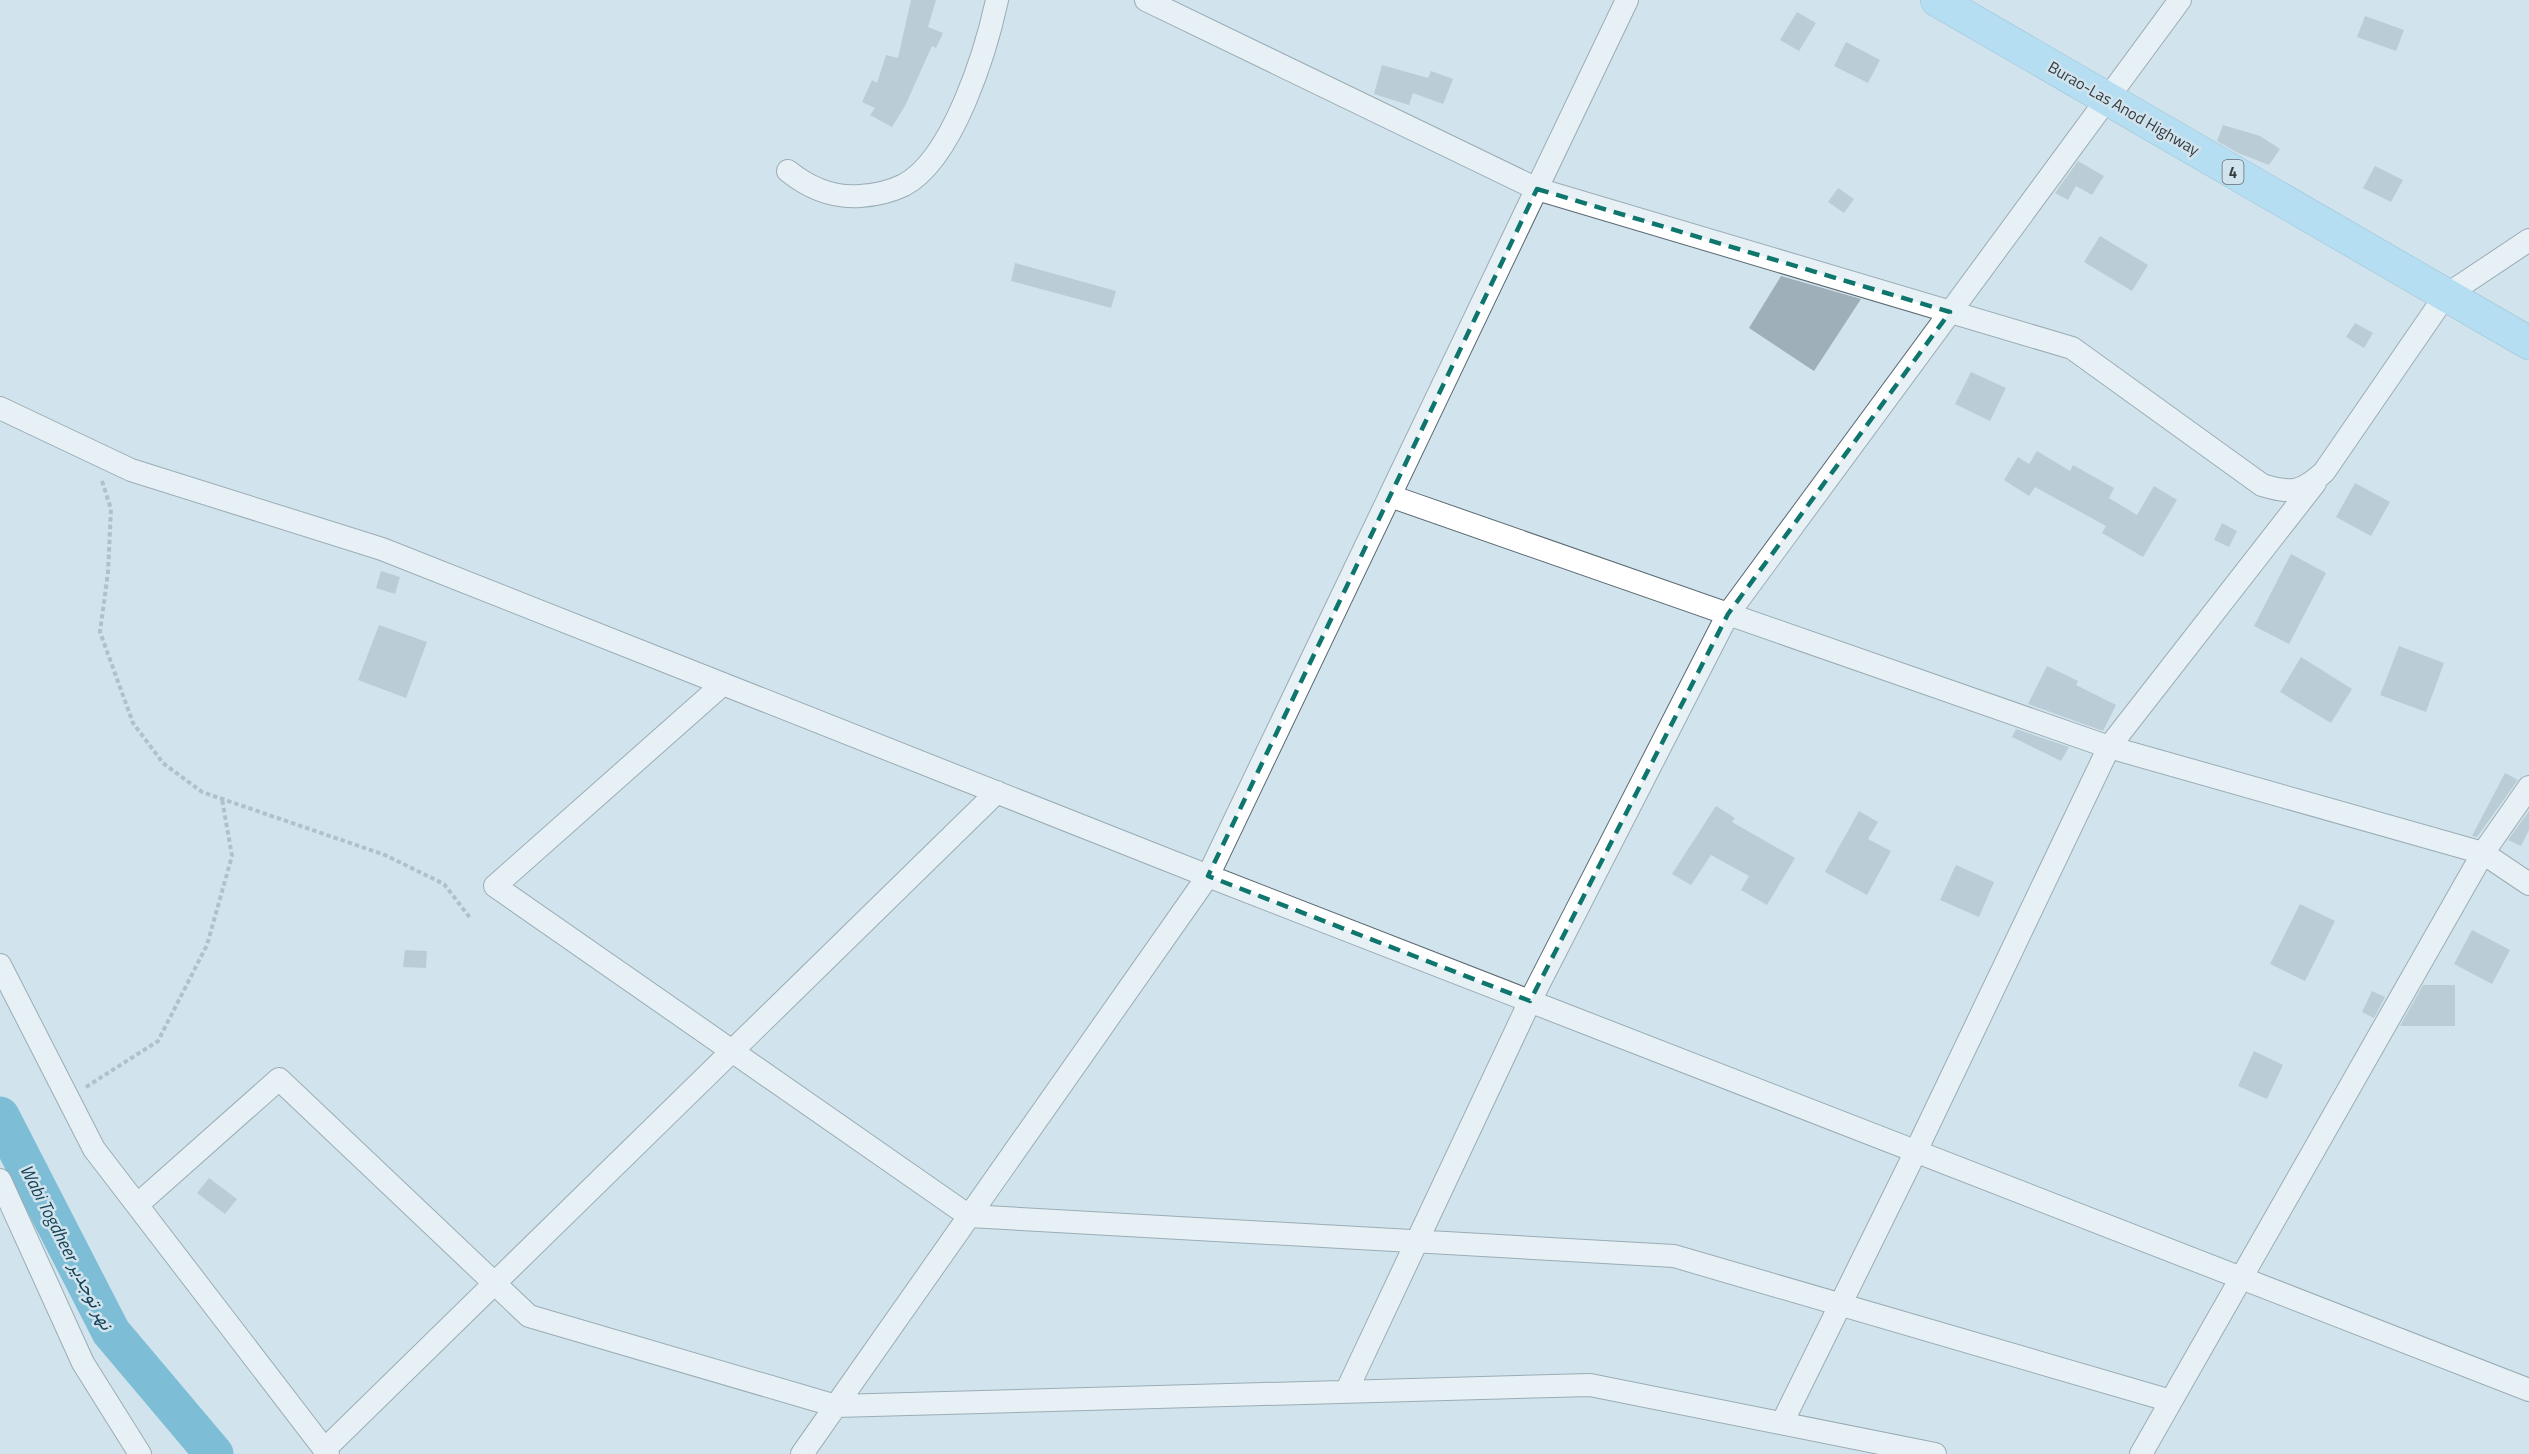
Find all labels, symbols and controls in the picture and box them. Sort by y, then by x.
street label: Burao-Las Anod Highway [2044,55,2204,161]
road number: 4 [2222,160,2244,184]
water label: Wabi Togdheer نهر توجدير [14,1160,121,1335]

